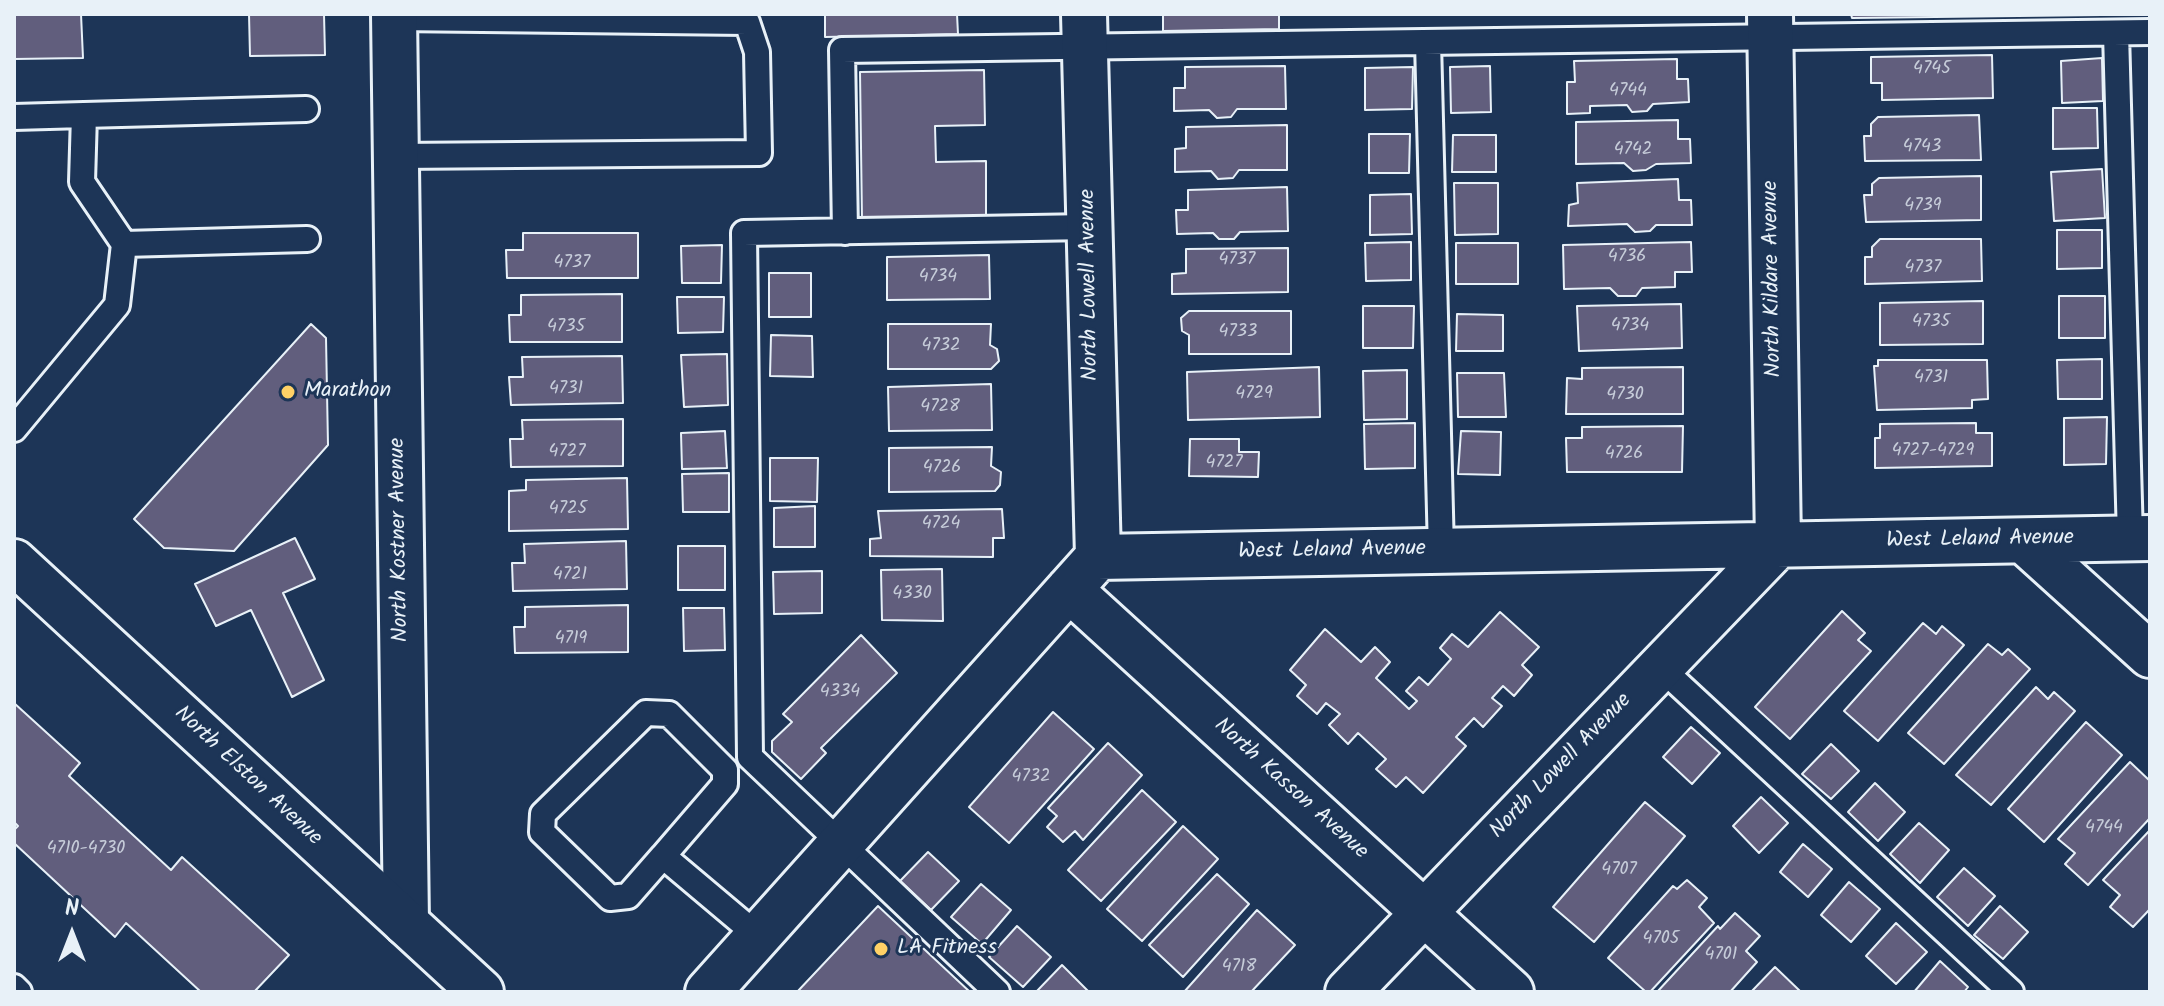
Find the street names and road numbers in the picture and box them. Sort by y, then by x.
street label: North Kildare Avenue [1759,180,1789,378]
street label: North Lowell Avenue [1076,189,1106,381]
street label: North Kostner Avenue [386,437,416,643]
street label: West Leland Avenue [1886,526,2074,556]
street label: West Leland Avenue [1238,537,1426,567]
street label: North Lowell Avenue [1486,689,1638,845]
street label: North Elston Avenue [168,702,326,852]
street label: North Kasson Avenue [1207,714,1373,866]

